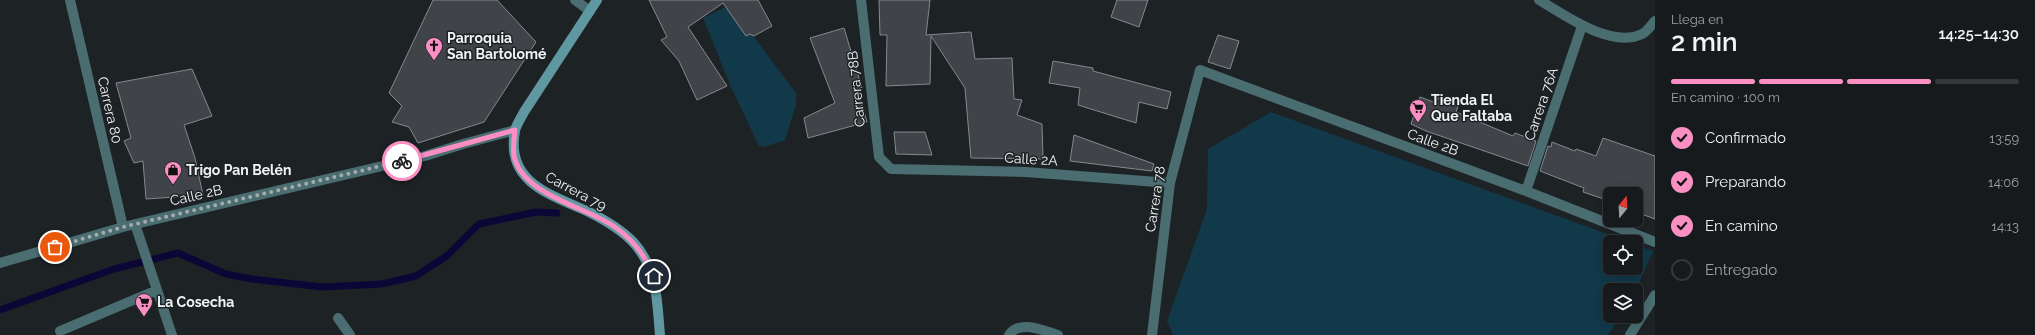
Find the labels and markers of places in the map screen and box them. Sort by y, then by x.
place label: Parroquia San Bartolomé [447,30,547,62]
church icon: Parroquia San Bartolomé [424,36,444,61]
place label: Tienda El Que Faltaba [1431,92,1512,124]
supermarket icon: Tienda El Que Faltaba [1408,98,1428,123]
shop icon: Trigo Pan Belén [163,160,183,185]
place label: Trigo Pan Belén [186,162,291,178]
pin [38,230,72,264]
pin [637,259,671,293]
supermarket icon: La Cosecha [134,292,154,317]
place label: La Cosecha [157,294,234,310]

